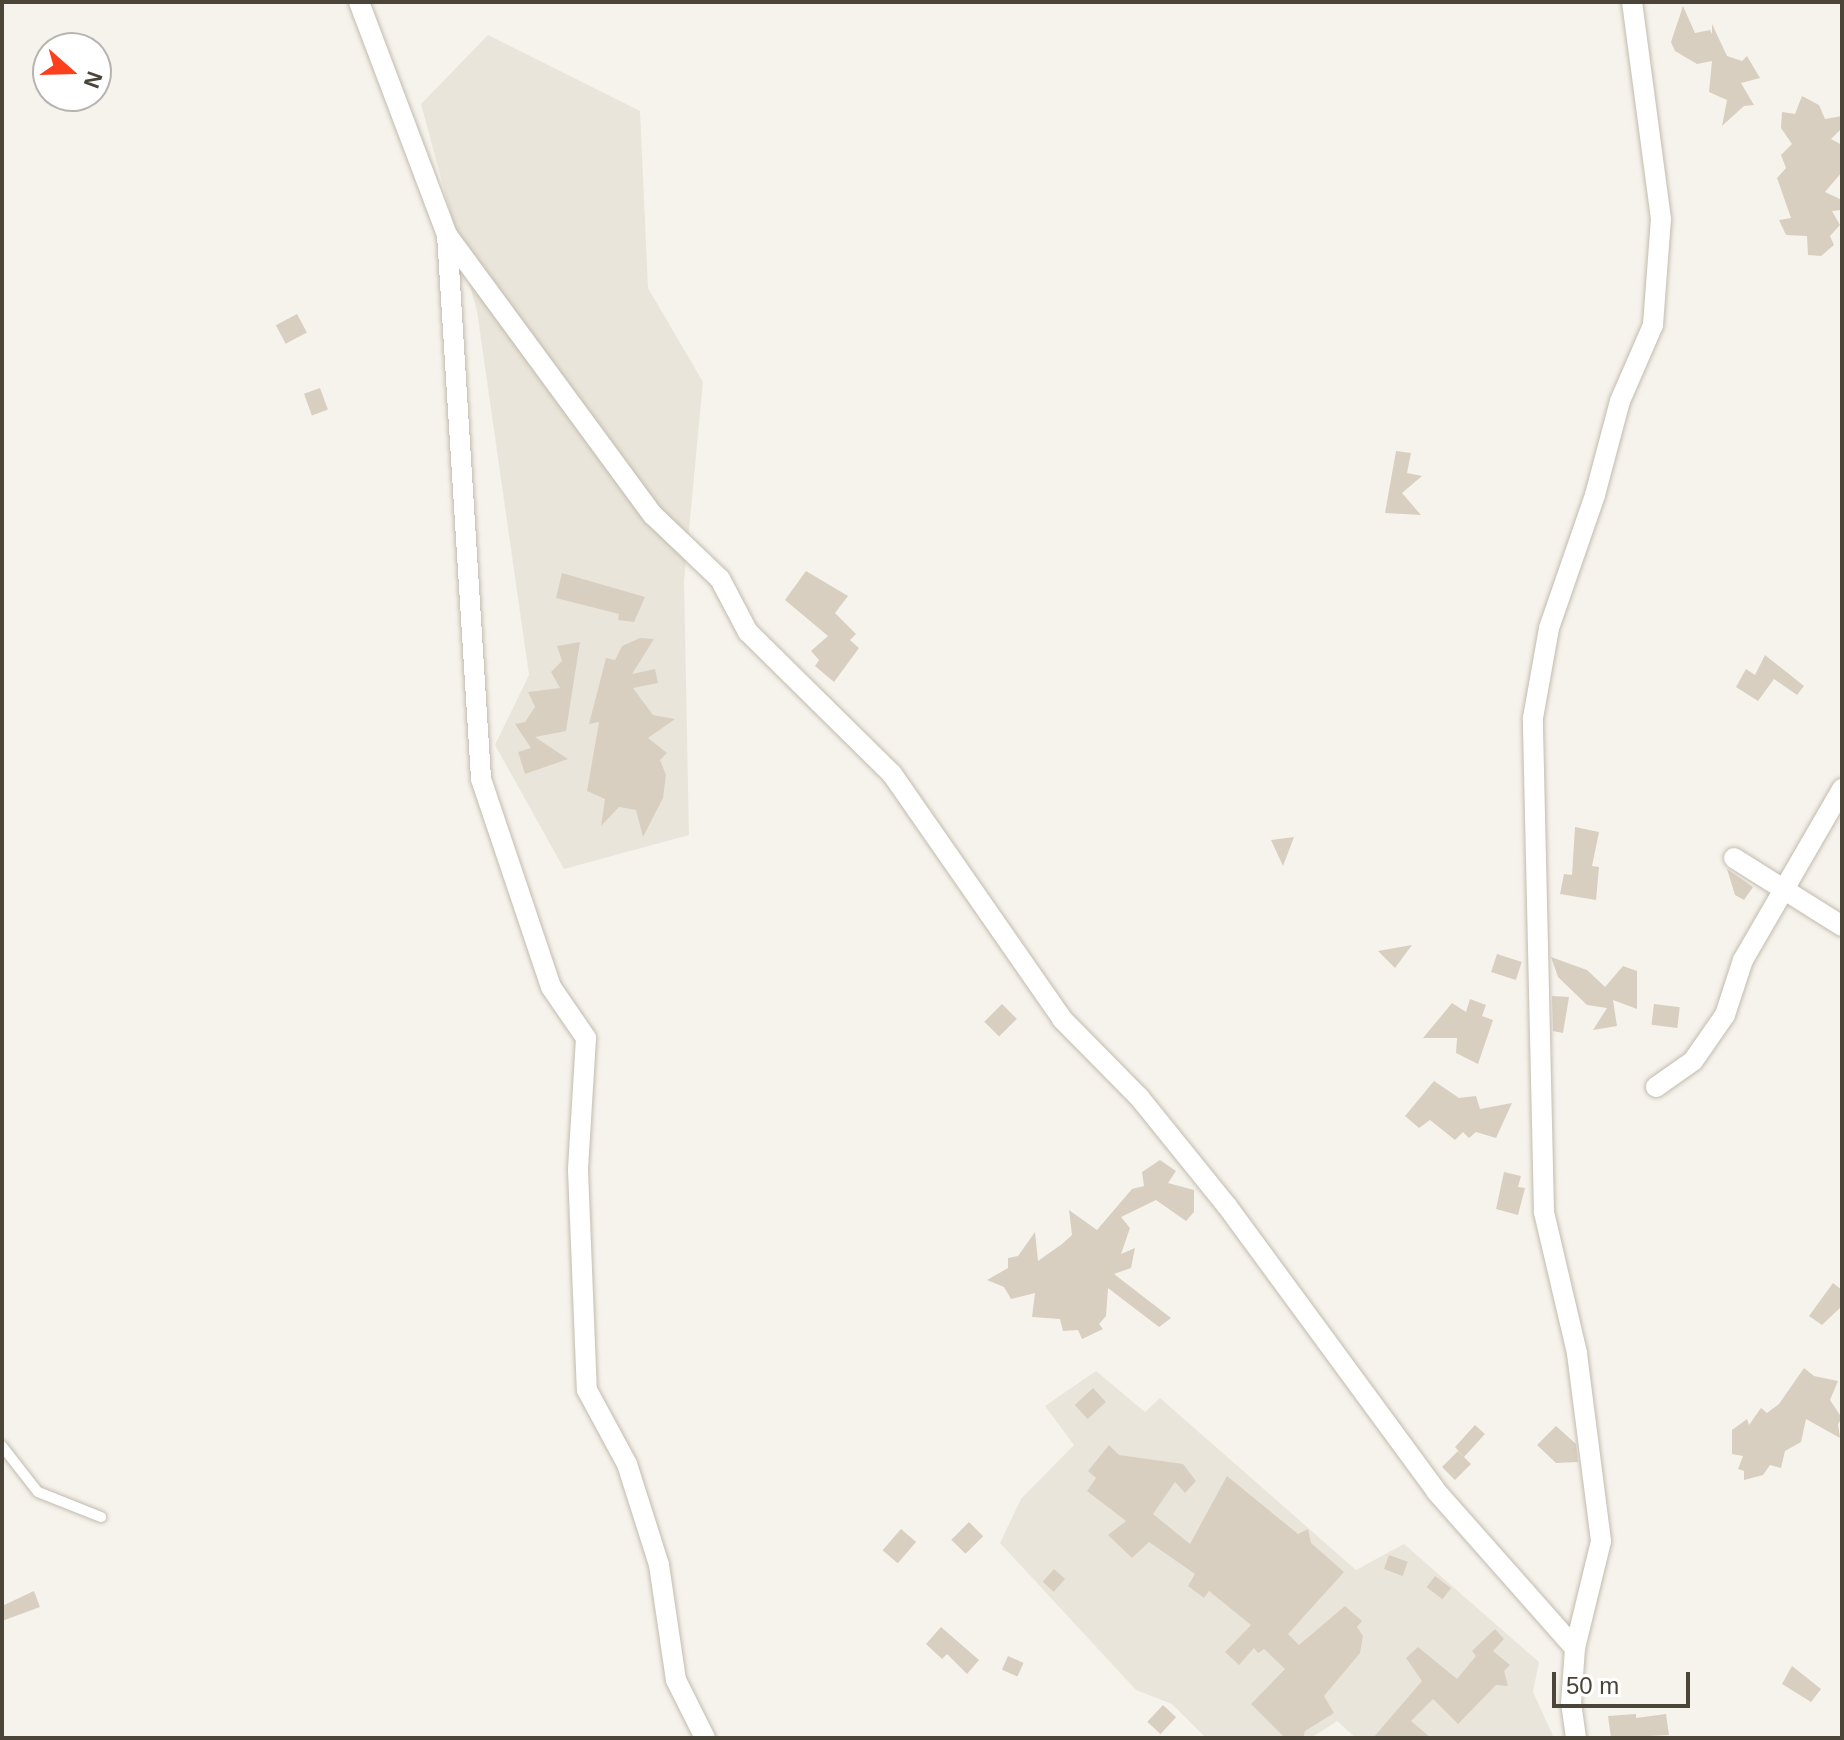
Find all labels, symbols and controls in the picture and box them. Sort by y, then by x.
north arrow [32,32,112,112]
text: N [79,68,108,91]
scale bar [1556,1656,1694,1706]
text: 50 m [1566,1672,1619,1699]

